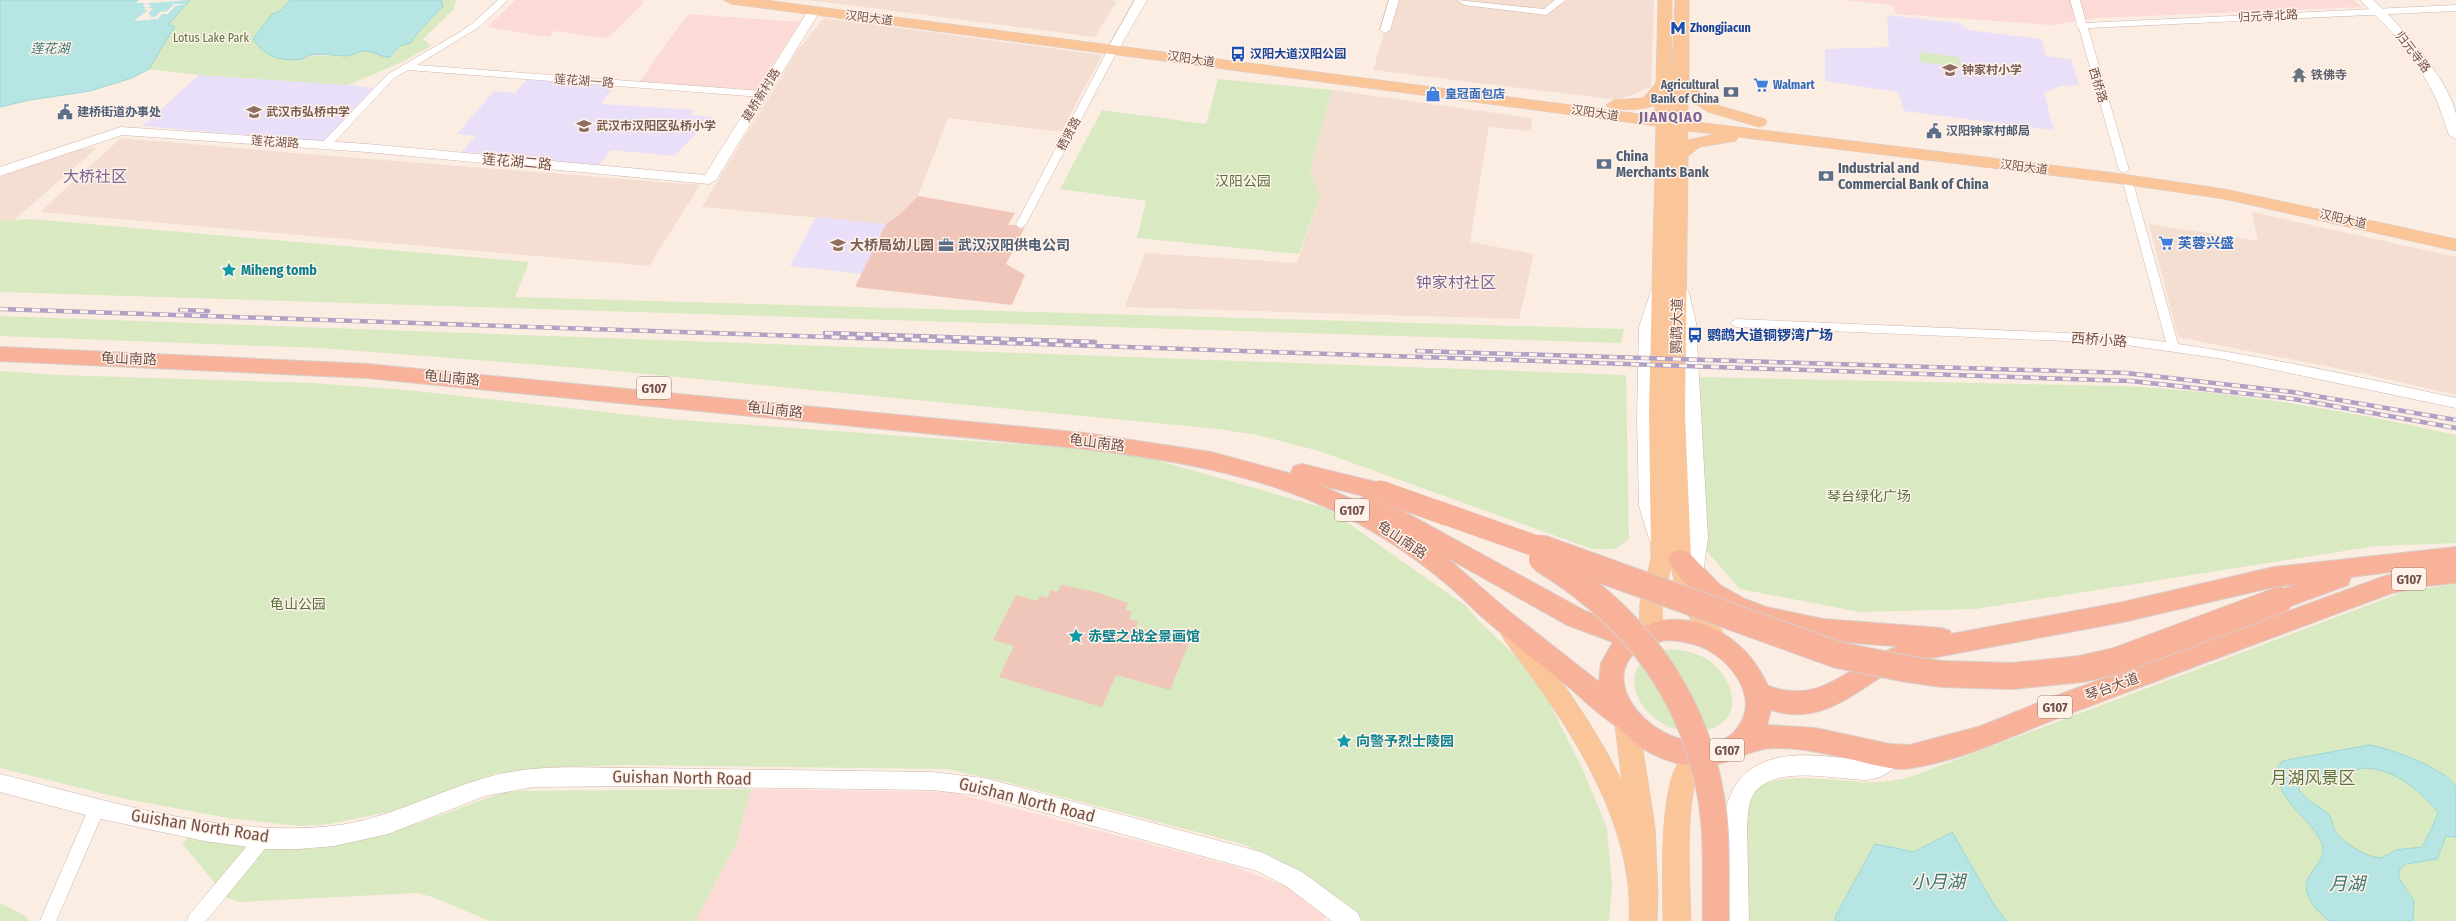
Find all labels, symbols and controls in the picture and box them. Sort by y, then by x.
street label: 归元寺北路 [2238,7,2298,25]
street label: 汉阳大道 [844,8,894,28]
metro station icon: Zhongjiacun [1669,19,1687,37]
place label: Zhongjiacun [1690,21,1751,35]
street label: 归元寺路 [2393,29,2433,75]
park label: Lotus Lake Park [173,31,249,45]
water label: 莲花湖 [30,41,71,56]
bus stop icon: 汉阳大道汉阳公园 [1229,45,1247,63]
place label: 汉阳大道汉阳公园 [1250,47,1346,61]
street label: 汉阳大道 [1166,49,1216,69]
school or university icon: 钟家村小学 [1941,61,1959,79]
place label: 钟家村小学 [1962,63,2022,77]
street label: 建桥新村路 [739,66,783,124]
street label: 西桥路 [2086,66,2110,104]
temple icon: 铁佛寺 [2290,66,2308,84]
place label: 铁佛寺 [2311,68,2347,82]
street label: 莲花湖一路 [554,72,614,90]
supermarket icon: Walmart [1752,76,1770,94]
place label: Agricultural Bank of China [1651,78,1720,106]
place label: Walmart [1773,78,1816,92]
bank icon: Agricultural Bank of China [1722,83,1740,101]
shop icon: 皇冠面包店 [1424,85,1442,103]
place label: 皇冠面包店 [1445,87,1505,101]
public building icon: 建桥街道办事处 [56,103,74,121]
school or university icon: 武汉市弘桥中学 [245,103,263,121]
street label: 汉阳大道 [1570,103,1620,123]
place label: 建桥街道办事处 [77,105,161,119]
place label: 武汉市弘桥中学 [266,105,350,119]
district label: JIANQIAO [1638,108,1703,126]
street label: 栖贤路 [1054,115,1084,153]
school or university icon: 武汉市汉阳区弘桥小学 [575,117,593,135]
place label: 武汉市汉阳区弘桥小学 [596,119,716,133]
public building icon: 汉阳钟家村邮局 [1925,122,1943,140]
place label: 汉阳钟家村邮局 [1946,124,2030,138]
street label: 莲花湖路 [251,133,299,151]
place label: China Merchants Bank [1616,148,1710,181]
street label: 莲花湖二路 [481,150,553,174]
bank icon: China Merchants Bank [1595,155,1613,173]
street label: 汉阳大道 [1999,157,2049,177]
place label: Industrial and Commercial Bank of China [1838,160,1989,193]
district label: 大桥社区 [63,167,127,186]
bank icon: Industrial and Commercial Bank of China [1817,167,1835,185]
park label: 汉阳公园 [1215,173,1271,190]
street label: 汉阳大道 [2318,207,2368,231]
supermarket icon: 芙蓉兴盛 [2157,234,2175,252]
place label: 芙蓉兴盛 [2178,235,2234,252]
school or university icon: 大桥局幼儿园 [829,236,847,254]
office icon: 武汉汉阳供电公司 [937,236,955,254]
place label: 大桥局幼儿园 [850,237,934,254]
place label: 武汉汉阳供电公司 [958,237,1070,254]
place icon: Miheng tomb [220,261,238,279]
place label: Miheng tomb [241,262,317,279]
district label: 钟家村社区 [1416,273,1496,292]
street label: 鹦鹉大道 [1668,298,1686,354]
bus stop icon: 鹦鹉大道铜锣湾广场 [1686,326,1704,344]
place label: 鹦鹉大道铜锣湾广场 [1707,327,1833,344]
street label: 西桥小路 [2070,330,2128,350]
street label: 龟山南路 [101,350,157,368]
street label: 龟山南路 [423,367,481,389]
road number: G107 [637,377,671,399]
street label: 龟山南路 [746,399,804,421]
street label: 龟山南路 [1068,431,1126,455]
park label: 琴台绿化广场 [1827,488,1911,505]
road number: G107 [1335,499,1369,521]
street label: 龟山南路 [1374,518,1430,562]
road number: G107 [2392,568,2426,590]
park label: 龟山公园 [270,596,326,613]
place icon: 赤壁之战全景画馆 [1067,627,1085,645]
place label: 赤壁之战全景画馆 [1088,628,1200,645]
street label: 琴台大道 [2083,669,2141,705]
road number: G107 [2038,696,2072,718]
place icon: 向警予烈士陵园 [1335,732,1353,750]
place label: 向警予烈士陵园 [1356,733,1454,750]
road number: G107 [1710,739,1744,761]
street label: Guishan North Road [612,766,752,790]
park label: 月湖风景区 [2271,768,2356,789]
street label: Guishan North Road [957,773,1097,827]
street label: Guishan North Road [130,805,270,847]
water label: 小月湖 [1911,871,1968,893]
water label: 月湖 [2329,873,2368,895]

